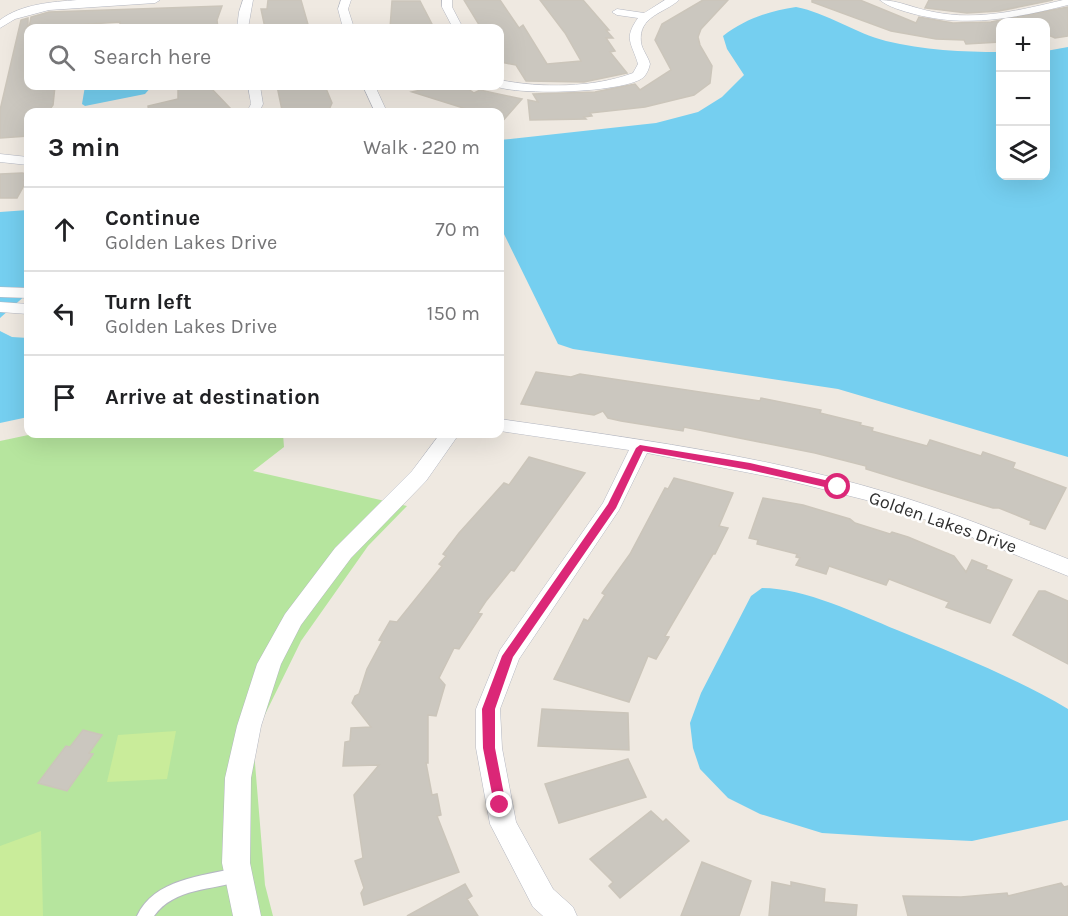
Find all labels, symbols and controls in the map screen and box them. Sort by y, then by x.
map controls [996,18,1050,180]
button: + [996,18,1050,72]
search box [24,24,504,90]
icon: search [45,41,78,74]
text: Search here [93,44,211,70]
button: − [996,72,1050,126]
button: layers [996,126,1050,180]
text: 3 min [48,132,120,163]
text: Walk · 220 m [363,136,480,159]
text: Continue [105,205,200,231]
icon: ahead [48,213,81,246]
text: 70 m [435,218,480,241]
text: Golden Lakes Drive [105,231,277,254]
text: Turn left [105,289,192,315]
icon: left [48,297,81,330]
text: 150 m [427,302,480,325]
text: Golden Lakes Drive [105,315,277,338]
icon: arrive [48,381,81,414]
text: Arrive at destination [105,384,320,410]
route start [824,473,850,499]
street label: Golden Lakes Drive [866,486,1020,558]
route end [486,791,512,817]

